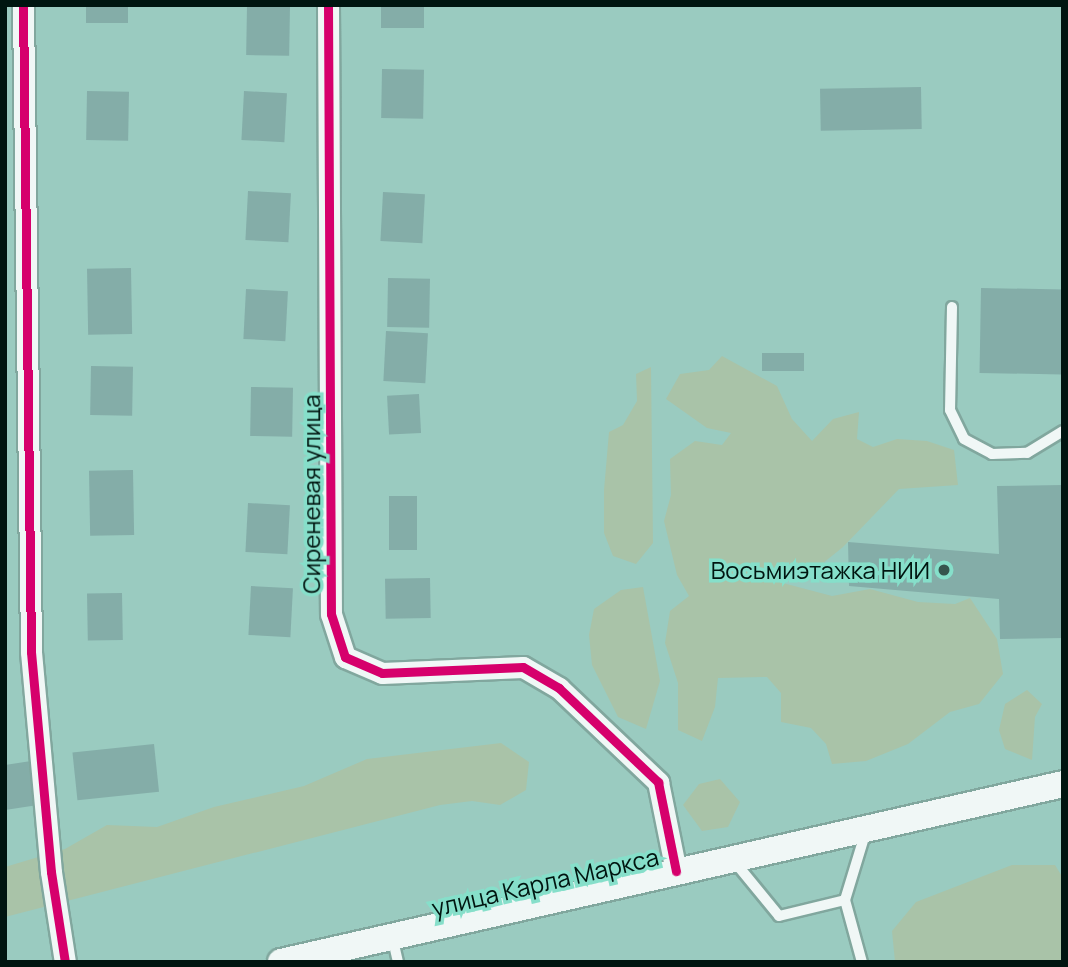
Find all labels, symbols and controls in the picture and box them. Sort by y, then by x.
street label: Сиреневая улица [297,394,325,594]
place label: Восьмиэтажка НИИ [711,556,930,584]
marker: Восьмиэтажка НИИ [936,562,952,578]
street label: улица Карла Маркса [429,842,661,922]

